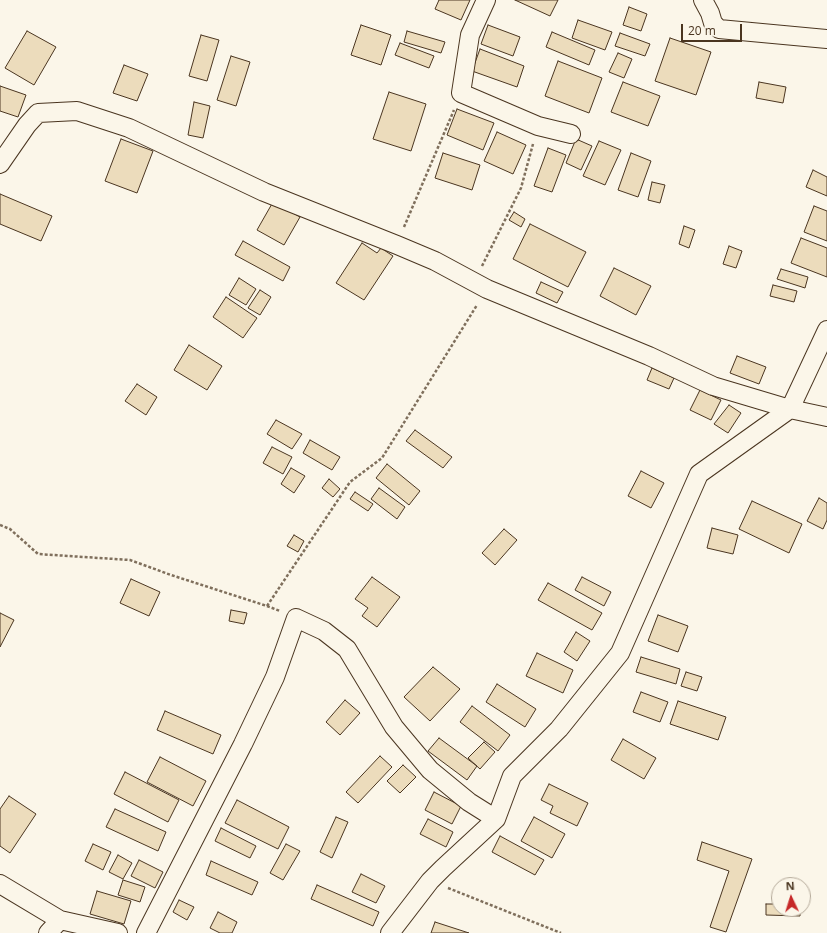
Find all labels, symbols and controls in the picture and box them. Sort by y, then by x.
scale bar [683,16,744,42]
text: 20 m [688,22,716,39]
north arrow [771,877,811,917]
text: N [785,878,795,893]

